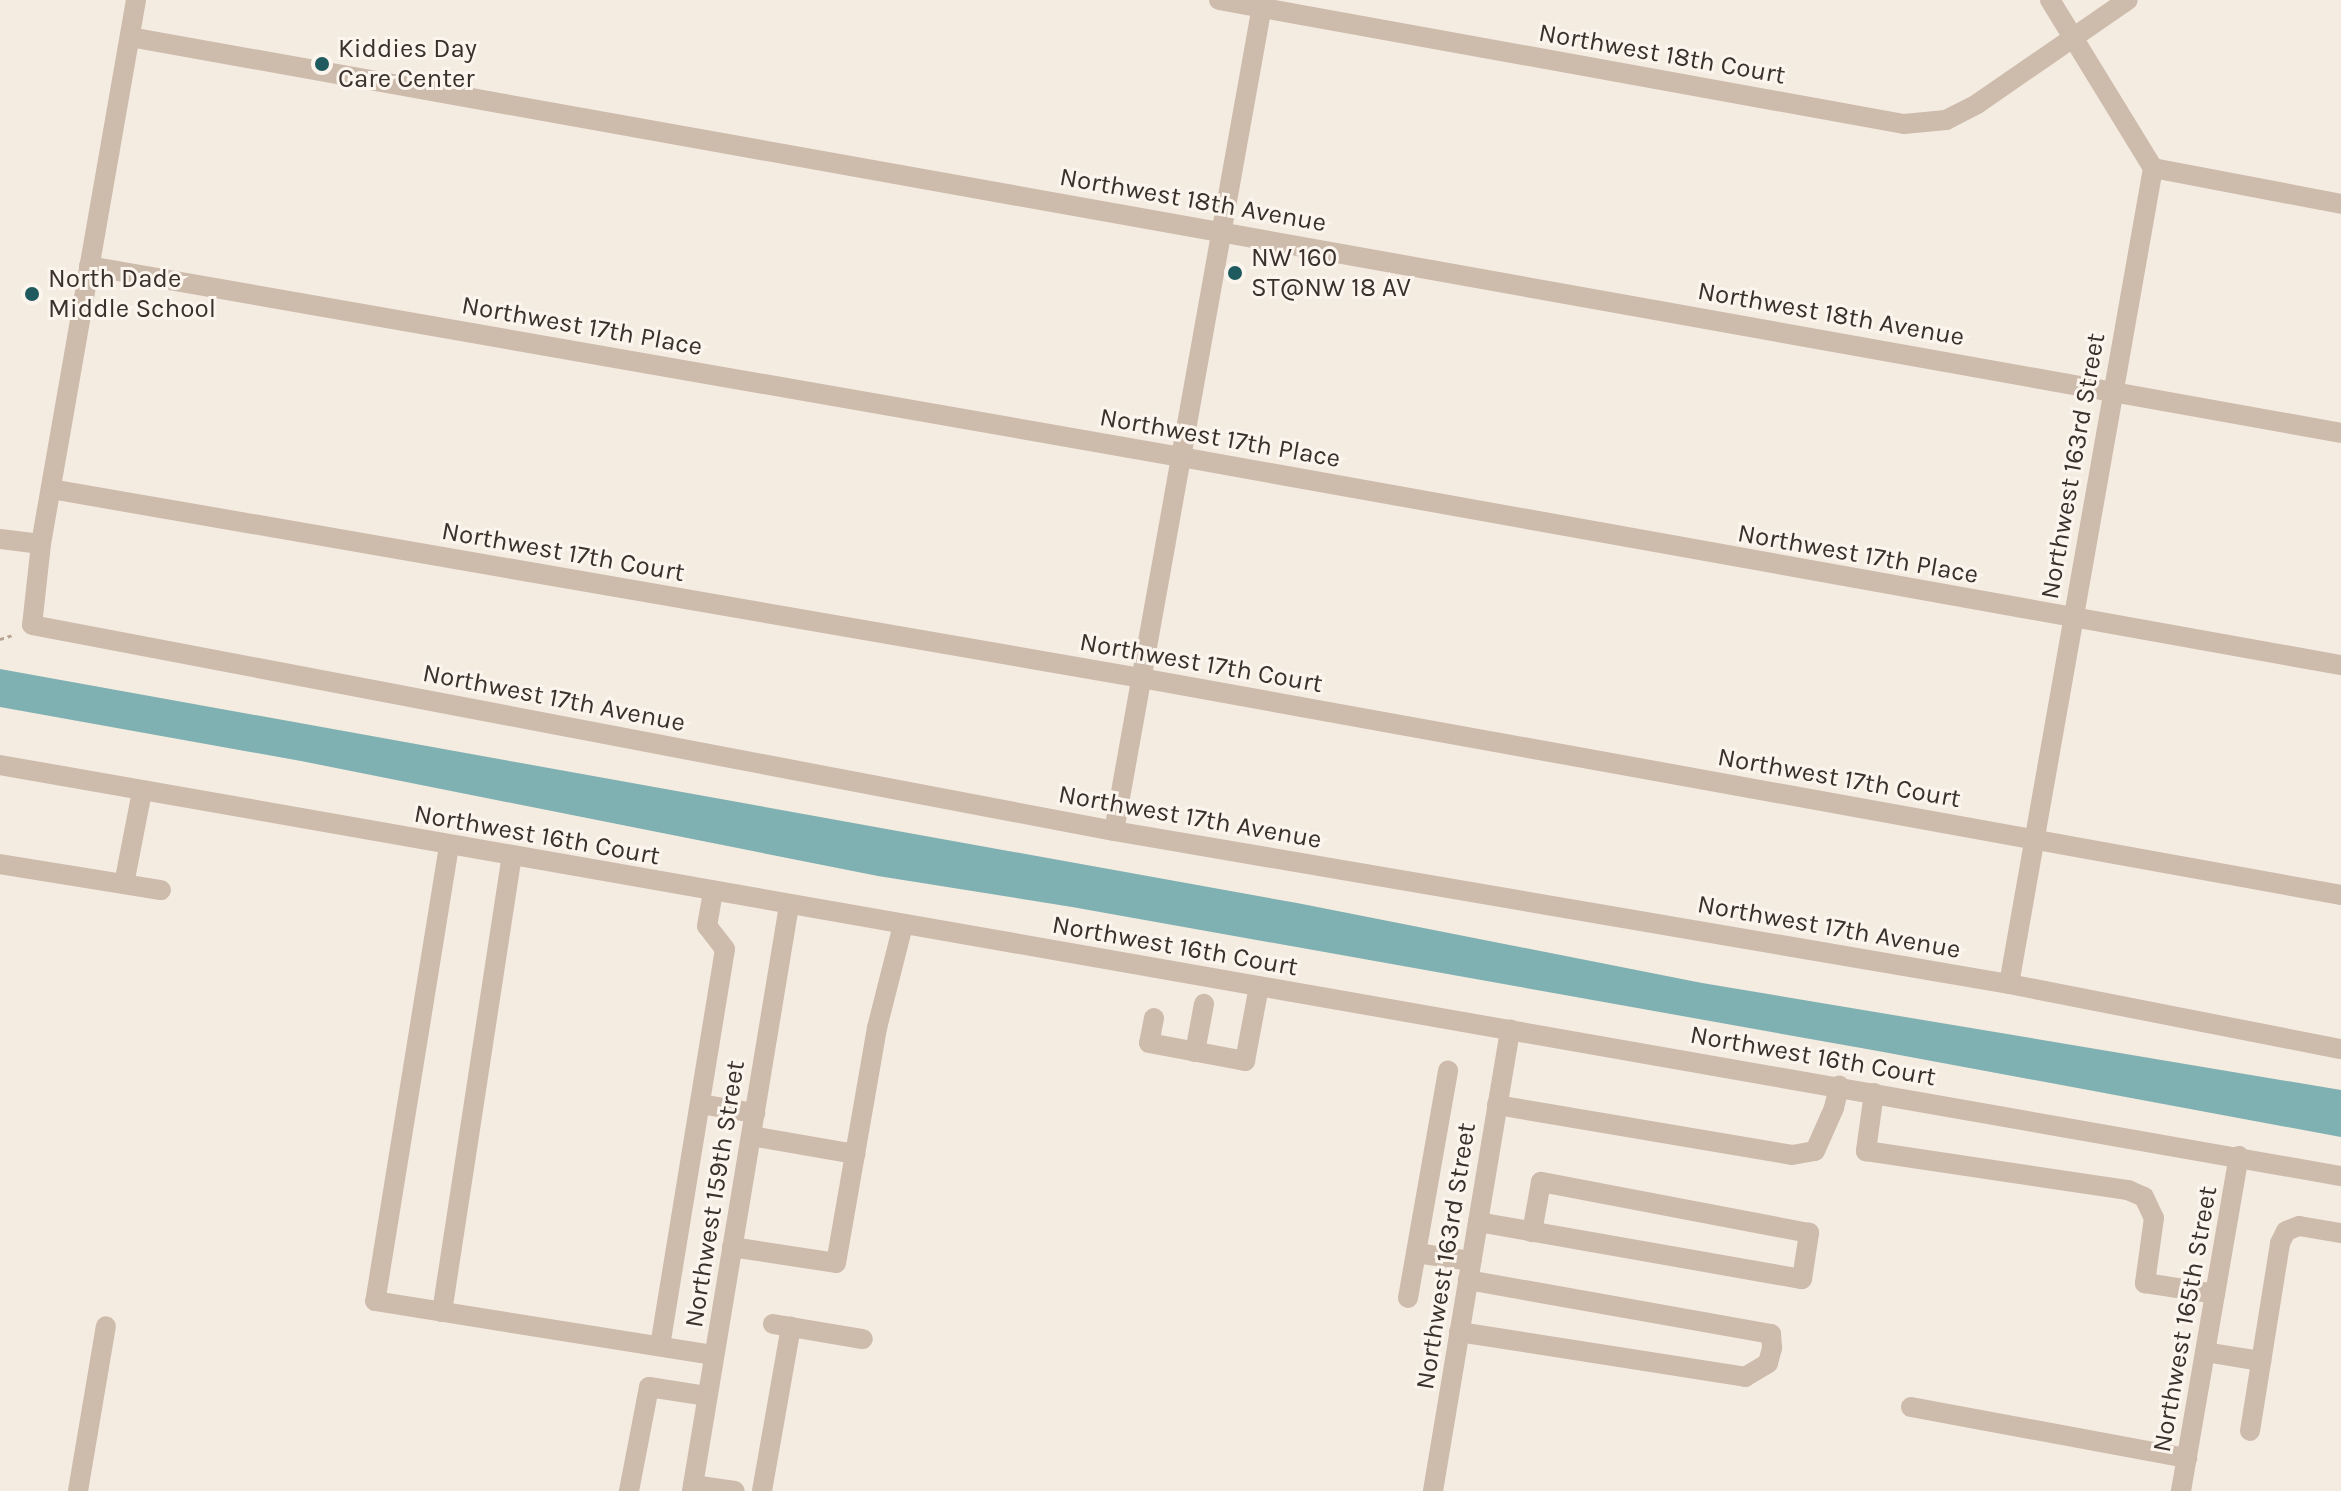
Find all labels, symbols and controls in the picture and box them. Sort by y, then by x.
street label: Northwest 18th Court [1536,17,1788,91]
place label: Kiddies Day Care Center [338,33,477,94]
marker: Kiddies Day Care Center [313,55,331,73]
street label: Northwest 18th Avenue [1057,161,1329,239]
place label: NW 160 ST@NW 18 AV [1251,242,1411,304]
place label: North Dade Middle School [48,263,216,324]
marker: NW 160 ST@NW 18 AV [1226,264,1244,282]
street label: Northwest 18th Avenue [1695,275,1967,353]
marker: North Dade Middle School [23,285,41,303]
street label: Northwest 17th Place [459,289,705,363]
street label: Northwest 163rd Street [2034,330,2112,602]
street label: Northwest 17th Place [1097,401,1343,475]
street label: Northwest 17th Court [439,515,687,589]
street label: Northwest 17th Place [1735,517,1981,591]
street label: Northwest 17th Court [1077,626,1325,700]
street label: Northwest 17th Avenue [420,657,688,739]
street label: Northwest 17th Court [1715,741,1963,815]
street label: Northwest 17th Avenue [1056,778,1324,856]
street label: Northwest 16th Court [412,798,662,872]
street label: Northwest 17th Avenue [1695,888,1963,966]
street label: Northwest 16th Court [1050,909,1300,983]
street label: Northwest 16th Court [1688,1019,1938,1093]
street label: Northwest 159th Street [678,1058,752,1330]
street label: Northwest 163rd Street [1409,1120,1483,1392]
street label: Northwest 165th Street [2146,1183,2224,1455]

